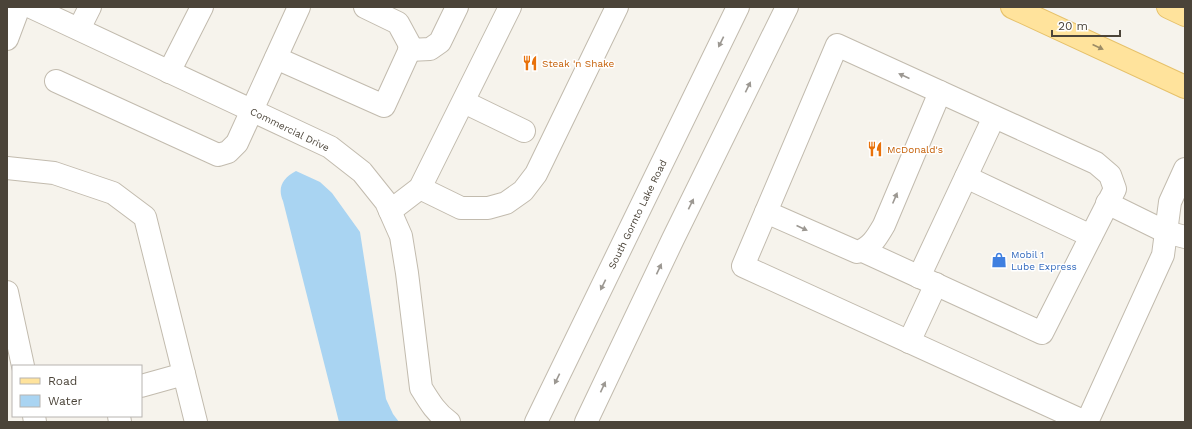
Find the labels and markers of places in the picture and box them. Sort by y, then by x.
restaurant icon: Steak 'n Shake [521,54,539,72]
place label: Steak 'n Shake [542,58,615,69]
restaurant icon: McDonald's [866,140,884,158]
place label: McDonald's [887,144,943,155]
place label: Mobil 1 Lube Express [1011,249,1077,272]
shop icon: Mobil 1 Lube Express [990,251,1008,269]

